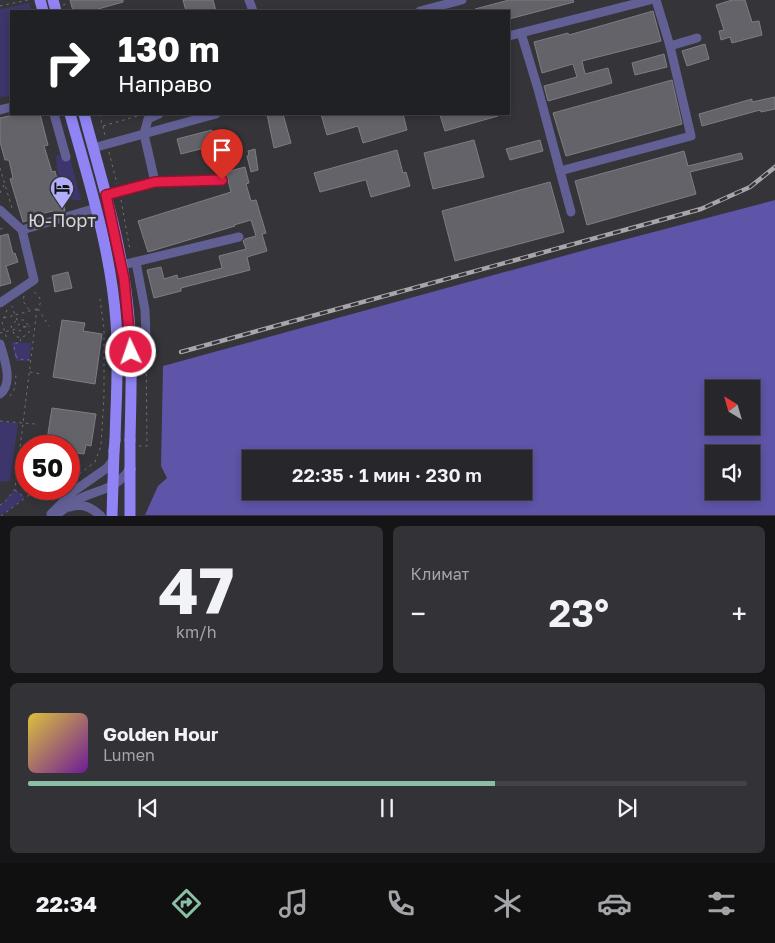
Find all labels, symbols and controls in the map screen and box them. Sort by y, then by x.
text: 130 m [118,28,220,70]
icon: right [35,30,100,95]
text: Направо [118,70,212,97]
pin [201,129,243,180]
icon: arrive [208,136,236,164]
hotel icon: Ю-Порт [49,175,75,209]
place label: Ю-Порт [28,209,96,231]
position arrow [104,325,156,377]
north arrow [705,380,760,435]
map controls [705,380,760,500]
speed limit sign: 50 [15,435,80,500]
button: sound [705,445,760,500]
text: 22:35 · 1 мин · 230 m [292,463,482,486]
text: 47 [158,550,234,628]
text: Климат [411,564,469,584]
text: 23° [548,590,609,635]
text: − [411,597,426,630]
text: + [732,597,747,630]
text: km/h [176,622,217,642]
text: Golden Hour [103,722,218,745]
text: Lumen [103,745,155,765]
icon: previous [134,794,162,822]
icon: pause [373,794,401,822]
icon: next [613,794,641,822]
icon: directions [169,886,204,921]
icon: music [276,886,311,921]
icon: phone [383,886,418,921]
icon: climate [490,886,525,921]
icon: car [597,886,632,921]
icon: filters [704,886,739,921]
text: 22:34 [36,890,97,917]

